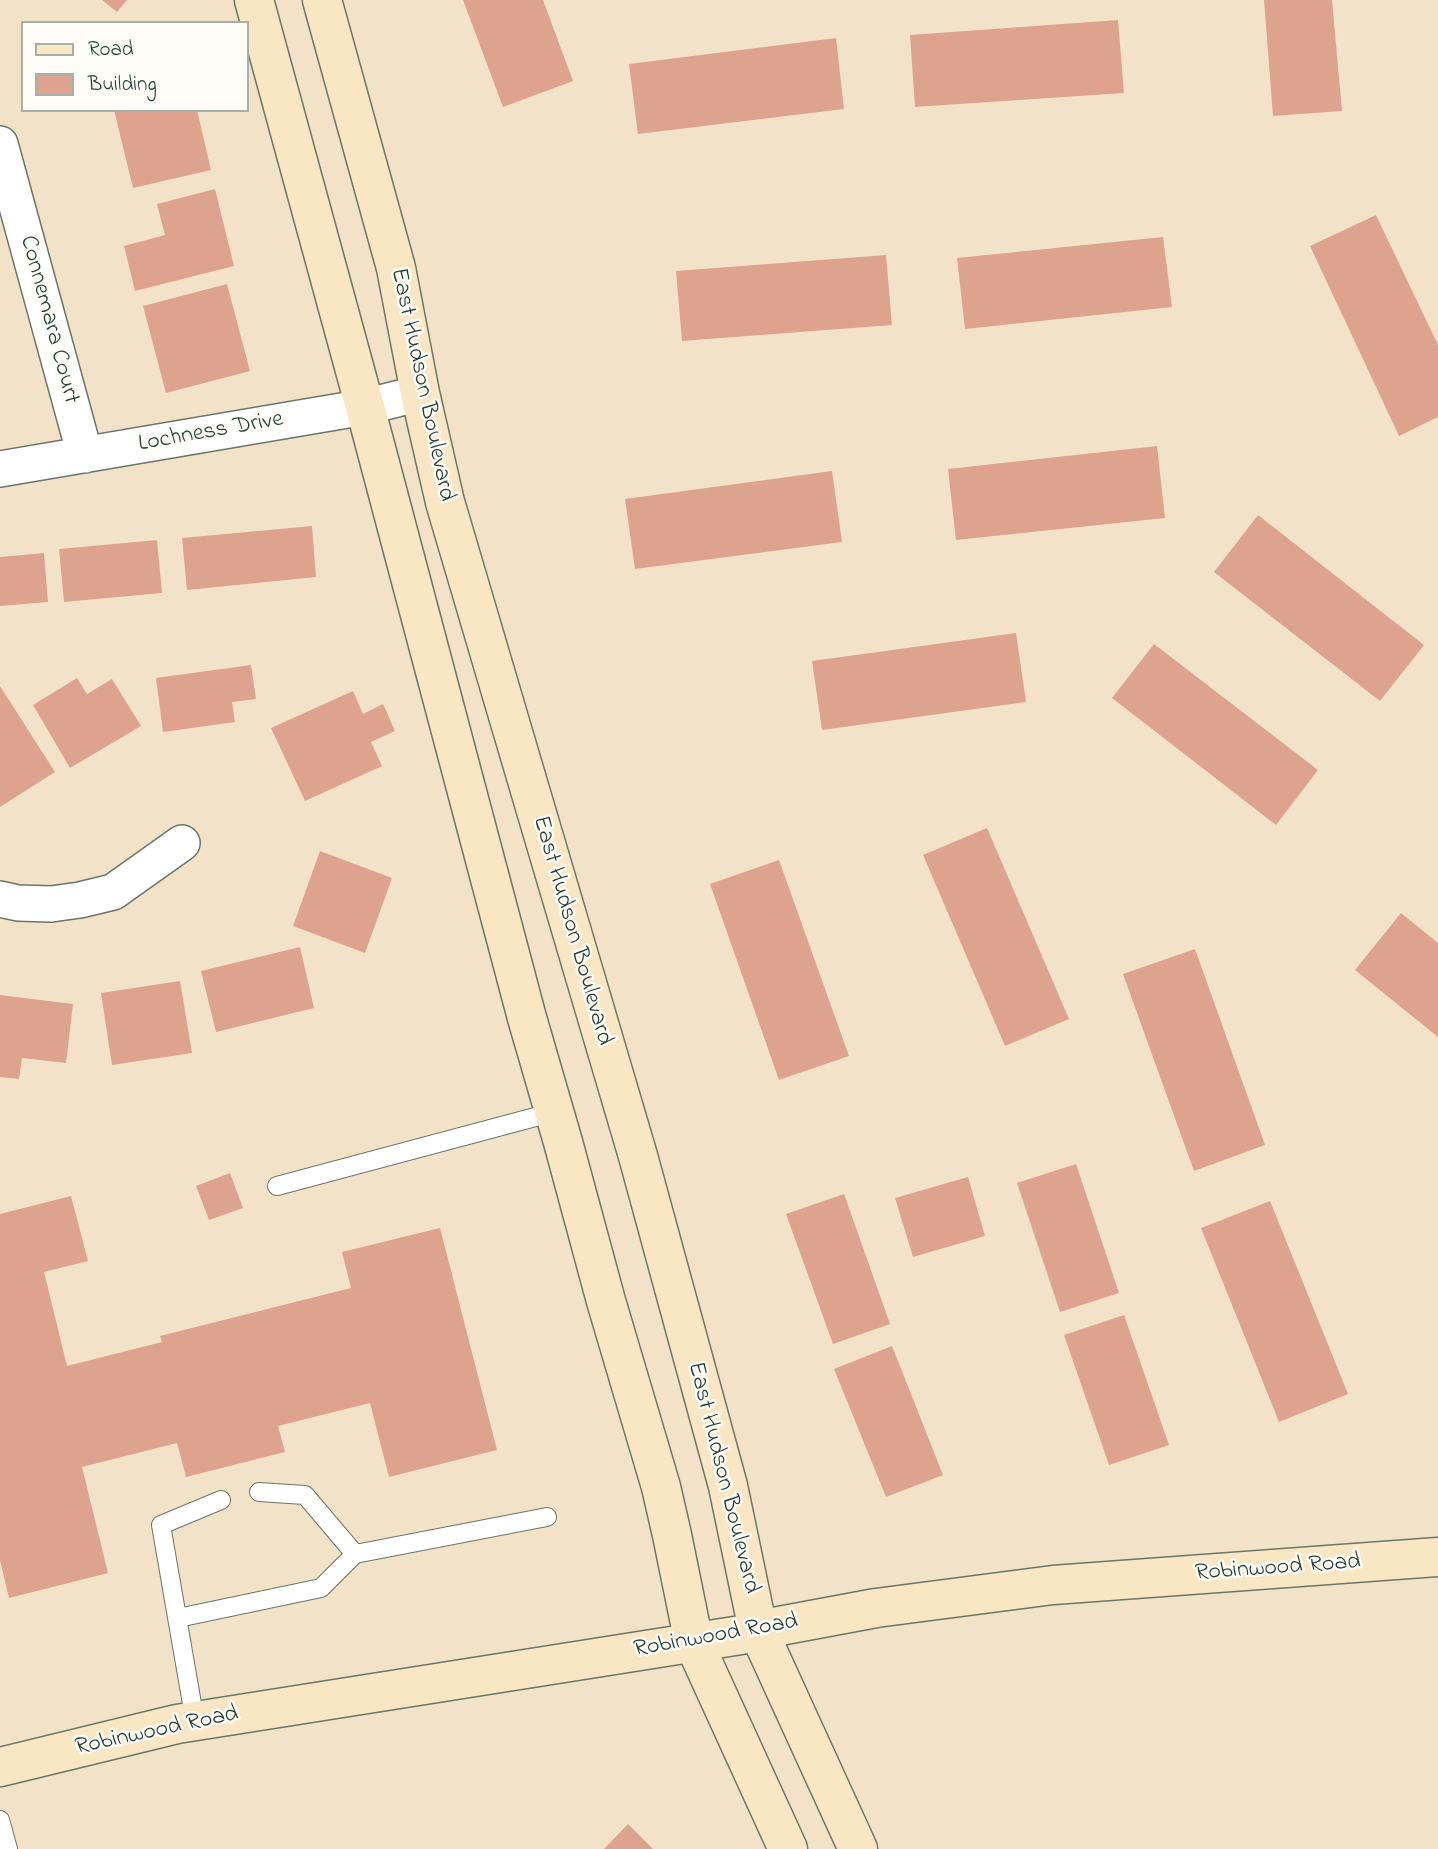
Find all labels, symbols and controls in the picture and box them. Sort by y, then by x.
legend [21,21,248,112]
text: Road [88,35,134,65]
text: Building [88,70,157,100]
street label: Connemara Court [12,233,84,407]
street label: East Hudson Boulevard [382,266,460,504]
street label: Lochness Drive [136,406,286,460]
street label: East Hudson Boulevard [524,813,618,1049]
street label: East Hudson Boulevard [679,1359,765,1597]
street label: Robinwood Road [1194,1549,1362,1589]
street label: Robinwood Road [632,1608,800,1666]
street label: Robinwood Road [73,1701,241,1763]

